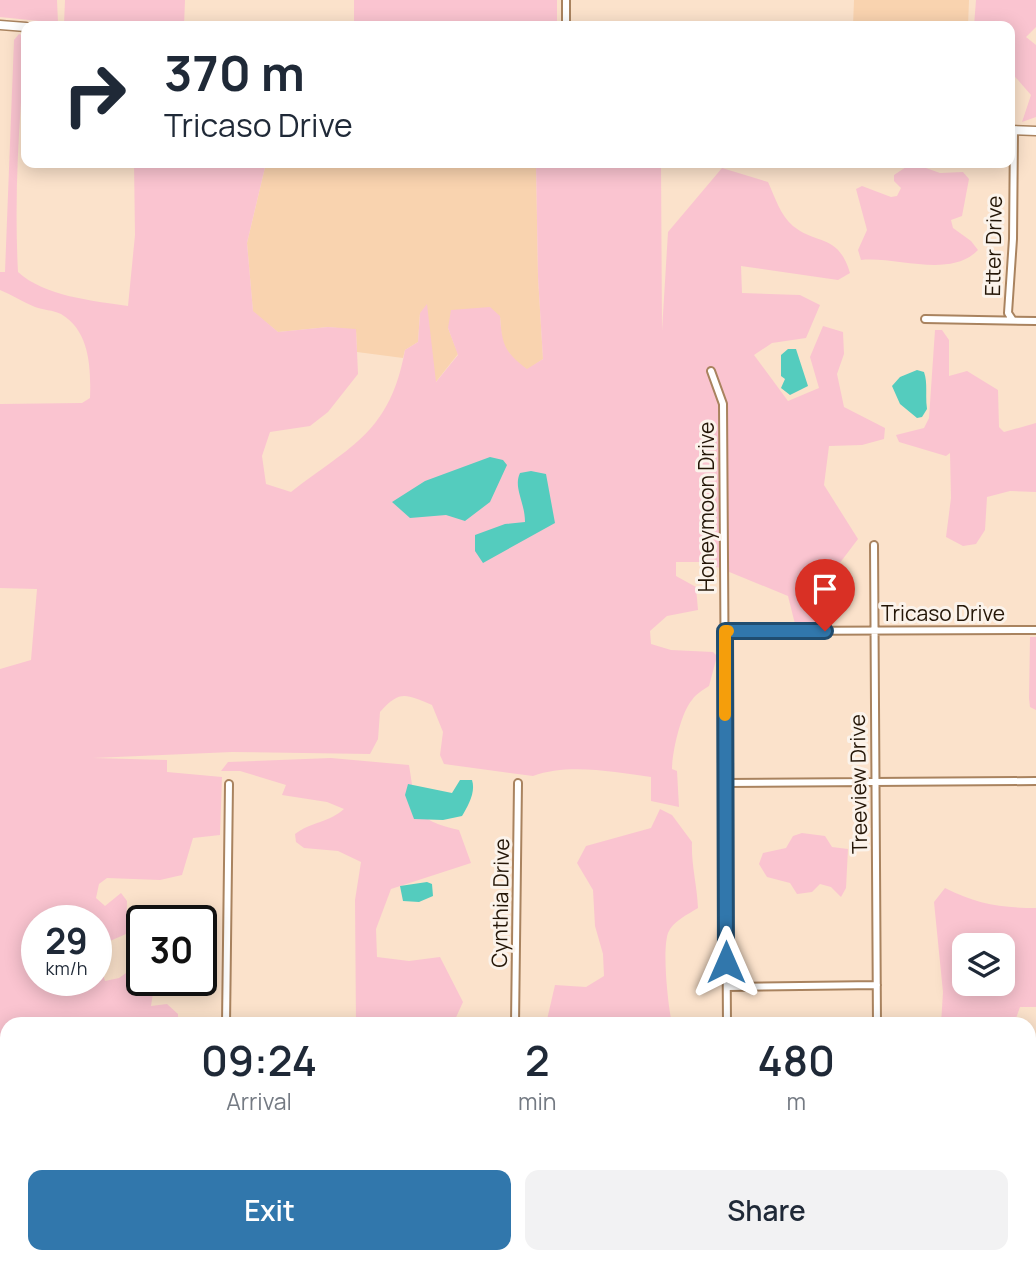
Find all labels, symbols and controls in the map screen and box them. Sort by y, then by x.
text: 370 m [164,39,305,106]
icon: right [49,49,140,140]
text: Tricaso Drive [164,103,353,147]
street label: Etter Drive [978,195,1008,297]
street label: Honeymoon Drive [692,422,720,592]
pin [795,559,855,631]
icon: arrive [806,570,844,608]
street label: Tricaso Drive [881,599,1005,627]
street label: Treeview Drive [843,714,873,854]
street label: Cynthia Drive [485,838,515,968]
speed limit sign: 30 [126,905,217,996]
text: 29 [45,917,88,965]
position arrow [689,925,763,999]
map controls [952,933,1015,996]
button: layers [952,933,1015,996]
text: km/h [46,956,87,980]
text: 09:24 [201,1031,317,1089]
text: 2 [525,1031,550,1089]
text: 480 [757,1031,835,1089]
text: Arrival [226,1085,292,1117]
text: min [518,1085,556,1117]
text: m [786,1085,806,1117]
button: Exit [28,1170,511,1250]
button: Share [525,1170,1008,1250]

